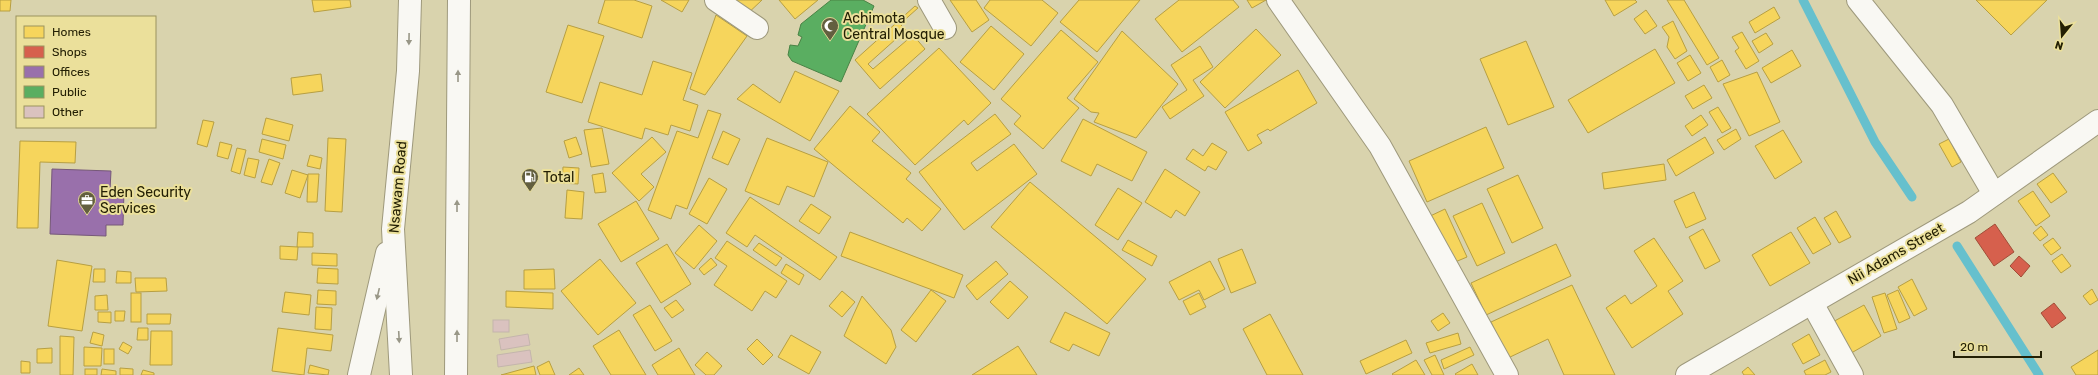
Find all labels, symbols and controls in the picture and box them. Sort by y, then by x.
place label: Achimota Central Mosque [843,10,945,43]
legend [16,16,156,128]
mosque icon: Achimota Central Mosque [820,16,840,41]
north arrow [2042,16,2082,56]
text: Homes [52,25,91,39]
one-way arrow [405,33,412,45]
text: N [2053,38,2065,52]
text: Shops [52,45,87,59]
text: Offices [52,65,90,79]
one-way arrow [455,69,461,82]
text: Public [52,85,87,99]
text: Other [52,105,84,119]
street label: Nsawam Road [386,140,410,234]
fuel station icon: Total [520,167,540,192]
place label: Total [543,169,574,186]
place label: Eden Security Services [100,184,191,217]
office icon: Eden Security Services [77,190,97,215]
one-way arrow [454,199,460,212]
street label: Nii Adams Street [1845,219,1948,288]
one-way arrow [374,288,380,300]
one-way arrow [453,330,460,342]
one-way arrow [396,331,403,343]
scale bar [1954,333,2041,359]
text: 20 m [1960,340,1988,354]

